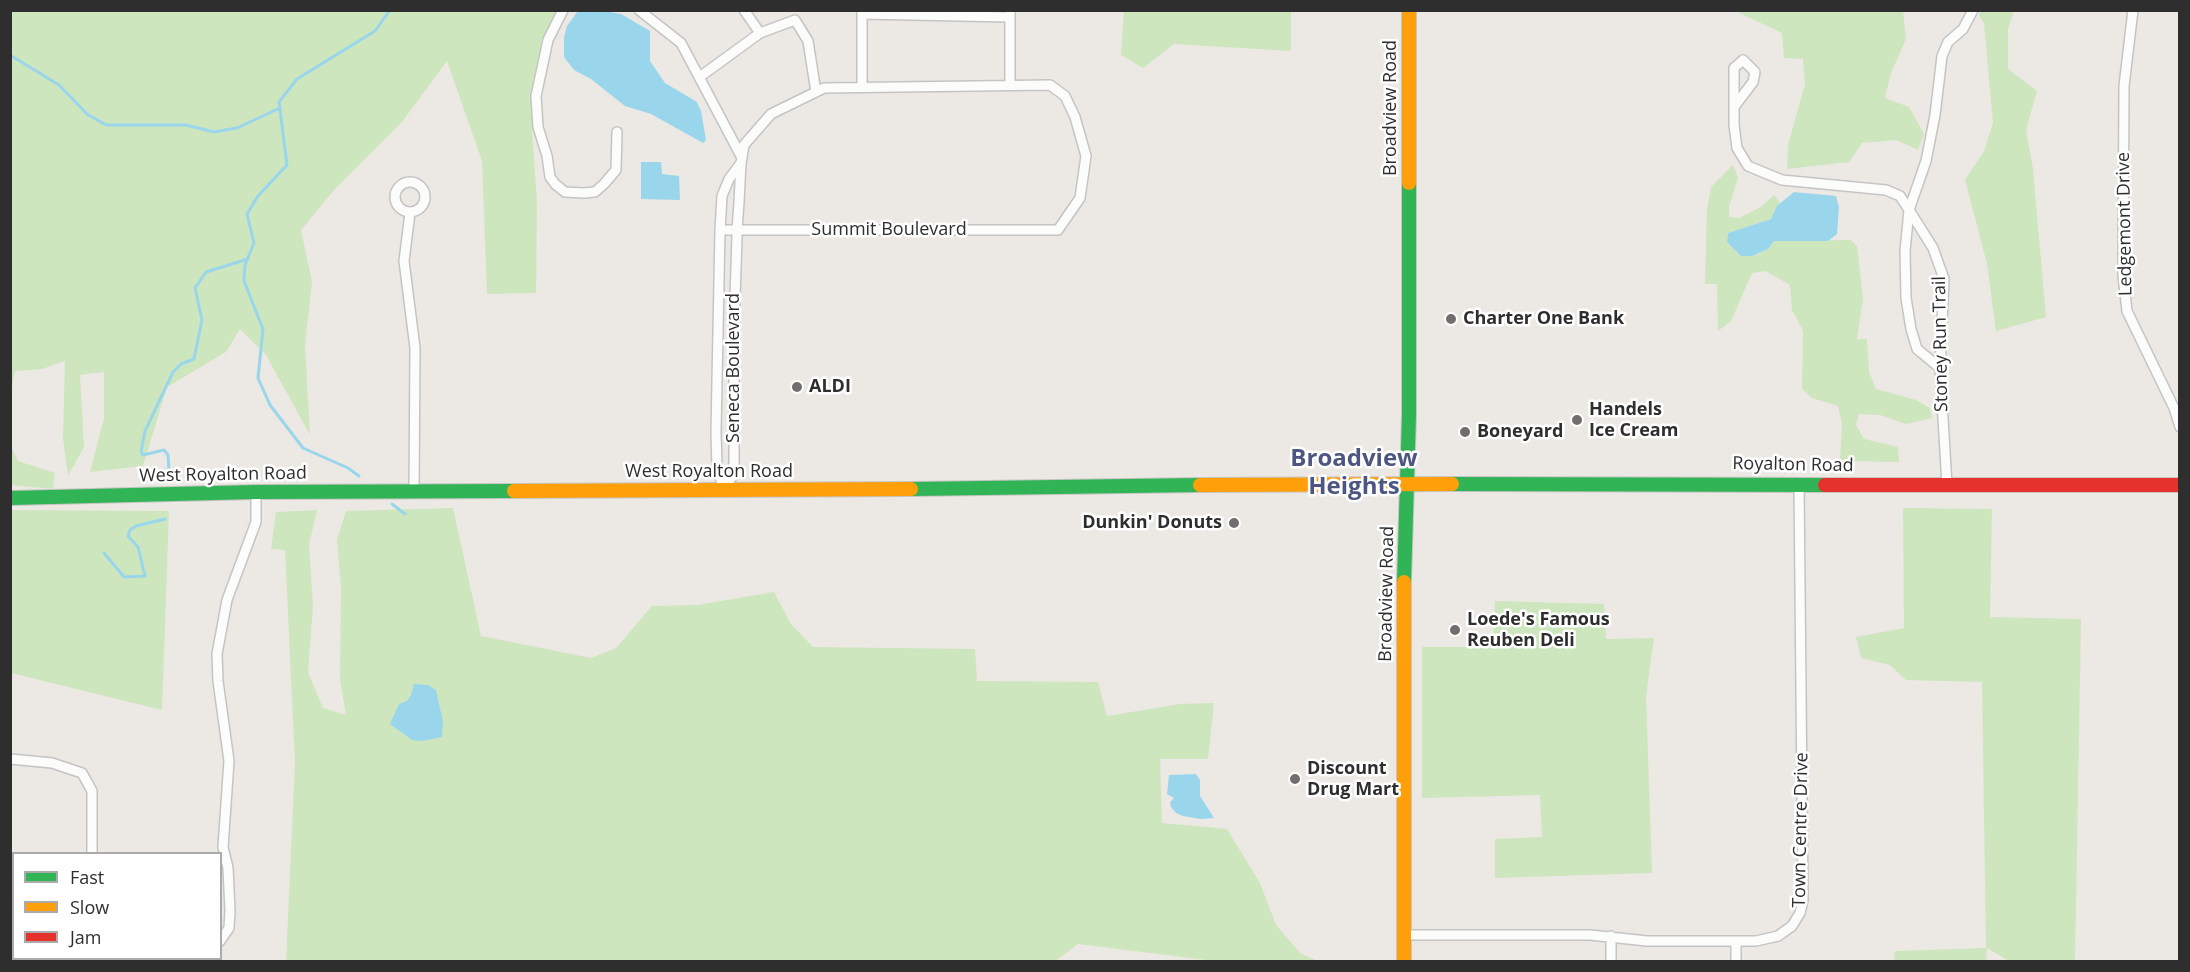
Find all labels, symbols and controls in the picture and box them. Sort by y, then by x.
street label: Broadview Road [1380,40,1402,176]
street label: Ledgemont Drive [2113,152,2137,296]
street label: Summit Boulevard [811,219,967,241]
street label: Stoney Run Trail [1929,276,1953,412]
street label: Seneca Boulevard [723,293,745,443]
place label: Charter One Bank [1463,308,1624,330]
marker: Charter One Bank [1444,312,1458,326]
place label: ALDI [809,376,851,398]
marker: ALDI [790,380,804,394]
place label: Handels Ice Cream [1589,399,1678,442]
marker: Handels Ice Cream [1570,413,1584,427]
place label: Boneyard [1477,421,1563,443]
marker: Boneyard [1458,425,1472,439]
district label: Broadview Heights [1290,445,1418,501]
street label: Royalton Road [1732,453,1854,477]
street label: West Royalton Road [625,461,793,483]
street label: West Royalton Road [139,463,307,487]
place label: Dunkin' Donuts [1082,512,1222,534]
marker: Dunkin' Donuts [1227,516,1241,530]
street label: Broadview Road [1375,526,1399,662]
place label: Loede's Famous Reuben Deli [1467,609,1610,652]
marker: Loede's Famous Reuben Deli [1448,623,1462,637]
street label: Town Centre Drive [1789,752,1813,908]
place label: Discount Drug Mart [1307,758,1399,800]
marker: Discount Drug Mart [1288,772,1302,786]
legend [12,852,222,960]
text: Fast [70,865,104,889]
text: Slow [70,895,109,919]
text: Jam [70,925,102,949]

